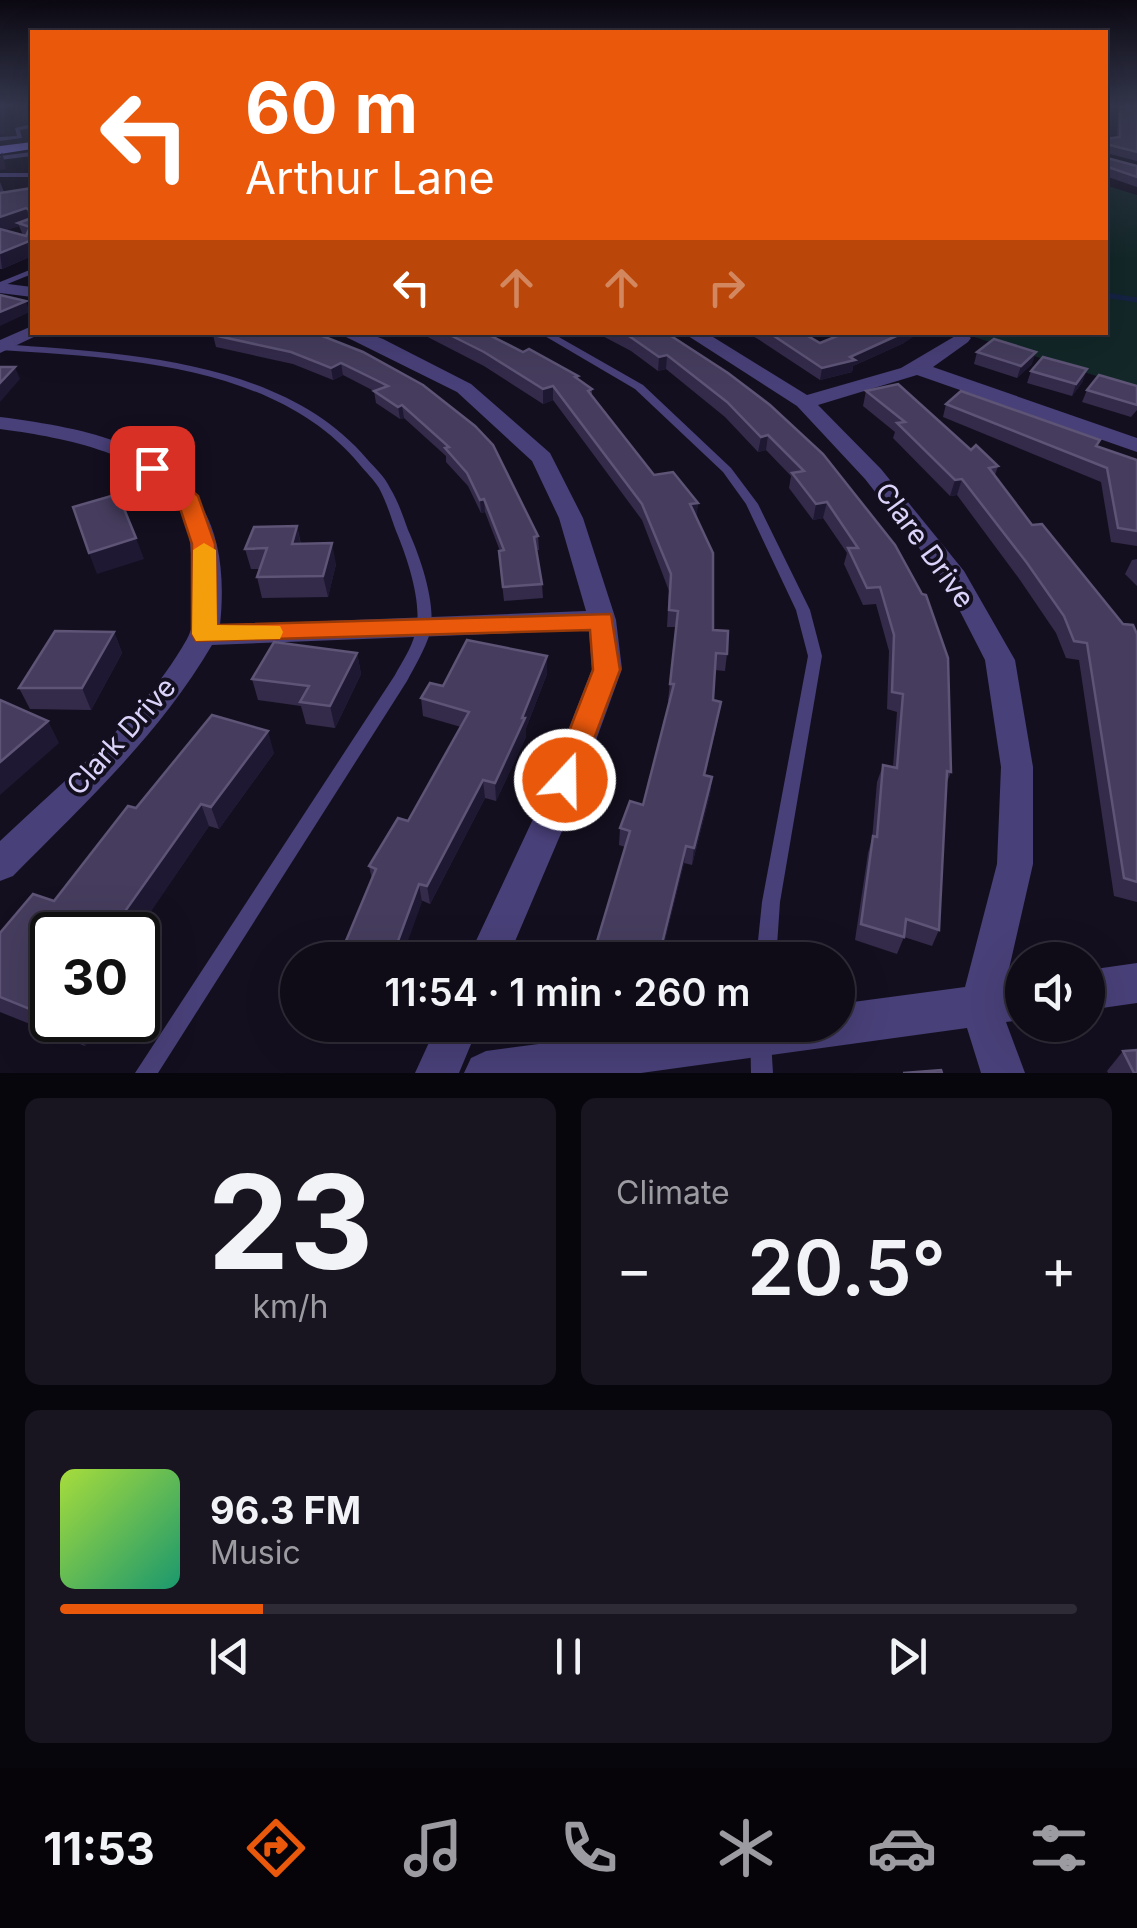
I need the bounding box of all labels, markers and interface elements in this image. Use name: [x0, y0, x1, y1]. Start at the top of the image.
text: 60 m: [245, 65, 418, 150]
icon: left: [80, 70, 210, 200]
text: Arthur Lane: [245, 150, 495, 205]
icon: left: [384, 260, 439, 315]
icon: ahead: [489, 260, 544, 315]
icon: ahead: [594, 260, 649, 315]
icon: right: [699, 260, 754, 315]
pin: [110, 426, 195, 511]
icon: arrive: [125, 441, 180, 496]
street label: Clare Drive: [868, 476, 982, 614]
street label: Clark Drive: [59, 670, 183, 802]
position arrow: [513, 728, 617, 832]
speed limit sign: 30: [30, 912, 160, 1042]
map controls: [1005, 942, 1105, 1042]
button: sound: [1005, 942, 1105, 1042]
text: 11:54 · 1 min · 260 m: [385, 969, 750, 1015]
text: 23: [208, 1143, 373, 1300]
text: Climate: [616, 1173, 730, 1212]
text: 20.5°: [747, 1222, 946, 1313]
text: −: [616, 1236, 652, 1302]
text: +: [1041, 1236, 1077, 1302]
text: km/h: [252, 1287, 329, 1326]
text: 96.3 FM: [210, 1487, 361, 1533]
text: Music: [210, 1533, 301, 1572]
icon: previous: [202, 1629, 257, 1684]
icon: pause: [541, 1629, 596, 1684]
icon: next: [880, 1629, 935, 1684]
icon: directions: [241, 1813, 311, 1883]
icon: music: [398, 1813, 468, 1883]
icon: phone: [554, 1813, 624, 1883]
icon: climate: [711, 1813, 781, 1883]
icon: car: [867, 1813, 937, 1883]
icon: filters: [1024, 1813, 1094, 1883]
text: 11:53: [43, 1821, 155, 1876]

